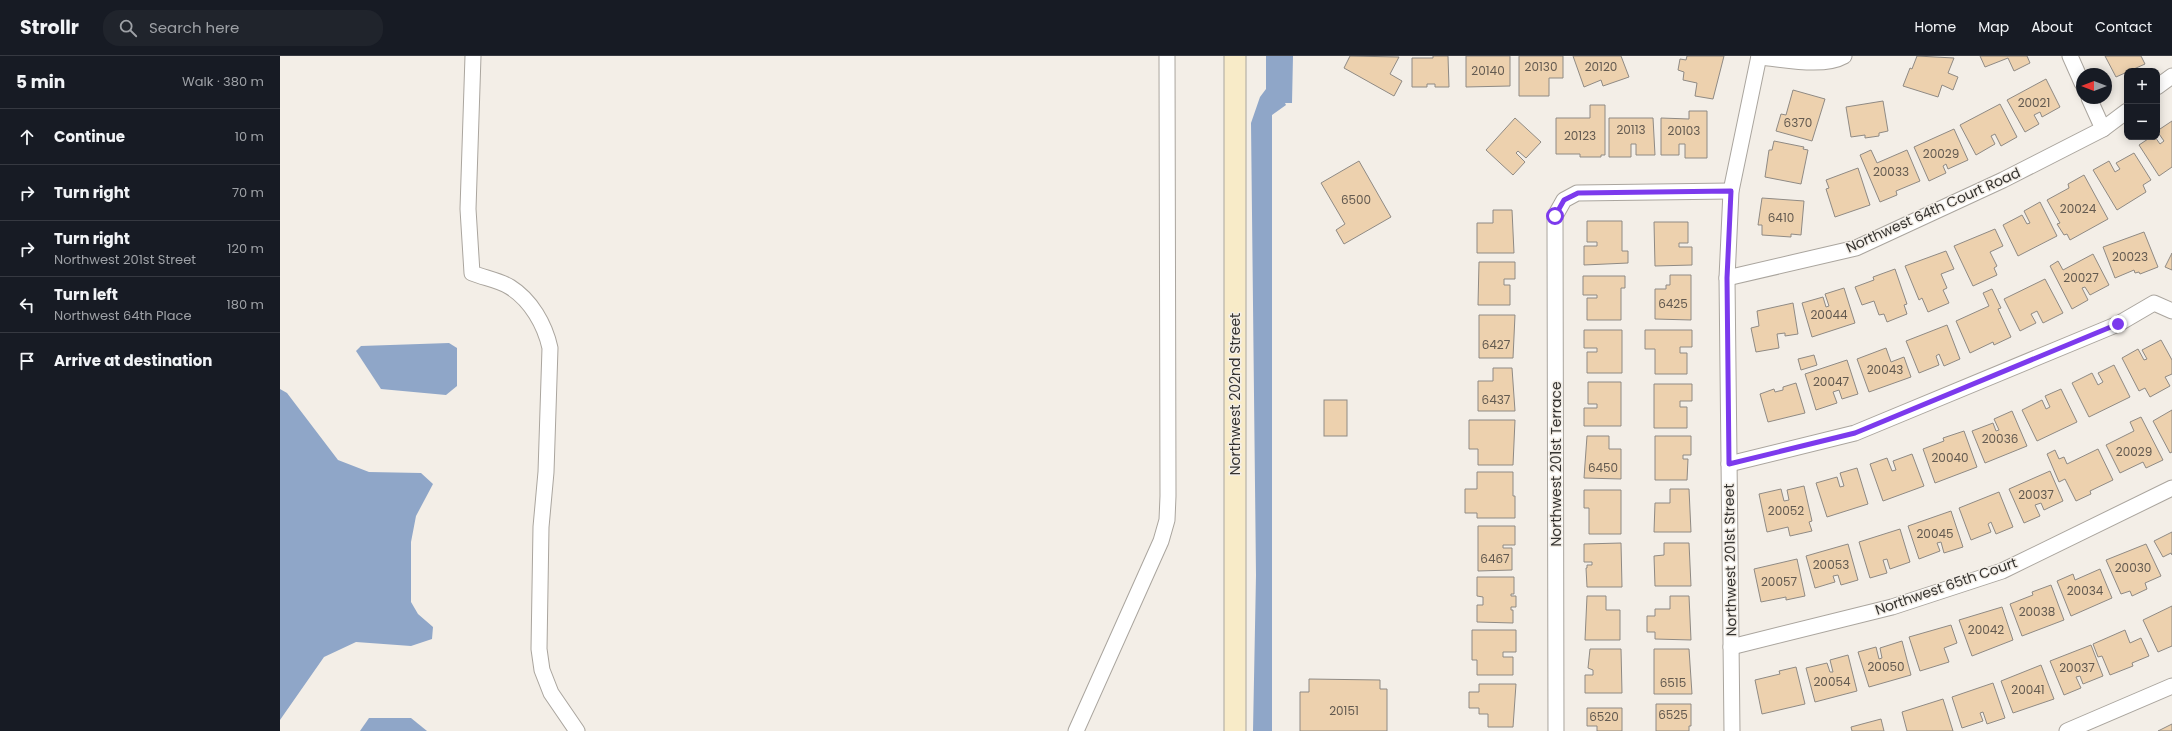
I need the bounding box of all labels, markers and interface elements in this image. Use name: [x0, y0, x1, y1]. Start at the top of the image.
search box: [103, 10, 383, 46]
text: Strollr: [20, 14, 79, 41]
icon: search: [117, 17, 139, 39]
text: Search here: [149, 17, 239, 38]
text: Home: [1914, 17, 1956, 37]
text: Map: [1978, 17, 2009, 37]
text: About: [2031, 17, 2073, 37]
text: Contact: [2095, 17, 2152, 37]
house number: 20130: [1525, 58, 1557, 75]
house number: 20120: [1585, 58, 1617, 75]
house number: 20140: [1471, 62, 1505, 79]
north arrow: [2076, 68, 2112, 104]
map controls: [2124, 68, 2160, 140]
button: +: [2124, 68, 2160, 104]
text: 5 min: [16, 70, 65, 94]
text: Walk · 380 m: [182, 72, 264, 91]
house number: 20021: [2018, 94, 2050, 111]
button: −: [2124, 104, 2160, 140]
house number: 6370: [1784, 114, 1812, 131]
house number: 20113: [1616, 121, 1646, 138]
house number: 20103: [1668, 122, 1700, 139]
icon: ahead: [16, 126, 38, 148]
text: Continue: [54, 126, 125, 147]
text: 10 m: [235, 127, 264, 146]
house number: 20123: [1564, 127, 1596, 144]
house number: 20029: [1923, 145, 1959, 162]
street label: Northwest 64th Court Road: [1843, 162, 2023, 258]
house number: 20033: [1873, 163, 1909, 180]
icon: right: [16, 182, 38, 204]
text: Turn right: [54, 182, 130, 203]
text: 70 m: [232, 183, 264, 202]
house number: 6500: [1341, 191, 1371, 208]
house number: 20024: [2060, 200, 2097, 217]
route start: [1546, 207, 1564, 225]
house number: 6410: [1768, 209, 1794, 226]
text: Turn right: [54, 228, 130, 249]
icon: right: [16, 238, 38, 260]
text: 120 m: [227, 239, 264, 258]
house number: 20023: [2112, 248, 2148, 265]
text: Northwest 201st Street: [54, 250, 196, 269]
house number: 20027: [2063, 269, 2099, 286]
text: Turn left: [54, 284, 118, 305]
icon: left: [16, 294, 38, 316]
text: 180 m: [227, 295, 264, 314]
house number: 6425: [1658, 295, 1688, 312]
text: Northwest 64th Place: [54, 306, 192, 325]
house number: 20044: [1810, 306, 1848, 323]
street label: Northwest 202nd Street: [1225, 313, 1245, 475]
route end: [2109, 315, 2127, 333]
house number: 6427: [1482, 336, 1511, 353]
icon: arrive: [16, 350, 38, 372]
text: Arrive at destination: [54, 350, 212, 371]
house number: 20043: [1867, 361, 1903, 378]
house number: 20047: [1813, 373, 1849, 390]
street label: Northwest 201st Terrace: [1546, 381, 1566, 547]
house number: 6437: [1482, 391, 1511, 408]
house number: 20036: [1982, 430, 2018, 447]
house number: 20029: [2116, 443, 2152, 460]
house number: 20040: [1931, 449, 1969, 466]
house number: 6450: [1588, 459, 1618, 476]
street label: Northwest 201st Street: [1719, 483, 1741, 637]
house number: 20037: [2018, 486, 2054, 503]
house number: 20052: [1768, 502, 1804, 519]
house number: 20045: [1916, 525, 1954, 542]
house number: 6467: [1480, 550, 1510, 567]
street label: Northwest 65th Court: [1872, 552, 2020, 620]
house number: 20053: [1813, 556, 1849, 573]
house number: 20030: [2115, 559, 2151, 576]
house number: 20057: [1761, 573, 1797, 590]
house number: 20034: [2067, 582, 2104, 599]
house number: 20038: [2019, 603, 2055, 620]
house number: 20042: [1968, 621, 2004, 638]
house number: 20050: [1867, 658, 1905, 675]
house number: 20037: [2059, 659, 2095, 676]
house number: 20054: [1813, 673, 1851, 690]
house number: 6515: [1660, 674, 1686, 691]
house number: 20041: [2011, 681, 2045, 698]
house number: 20151: [1329, 702, 1359, 719]
house number: 6525: [1658, 706, 1688, 723]
house number: 6520: [1589, 708, 1619, 725]

